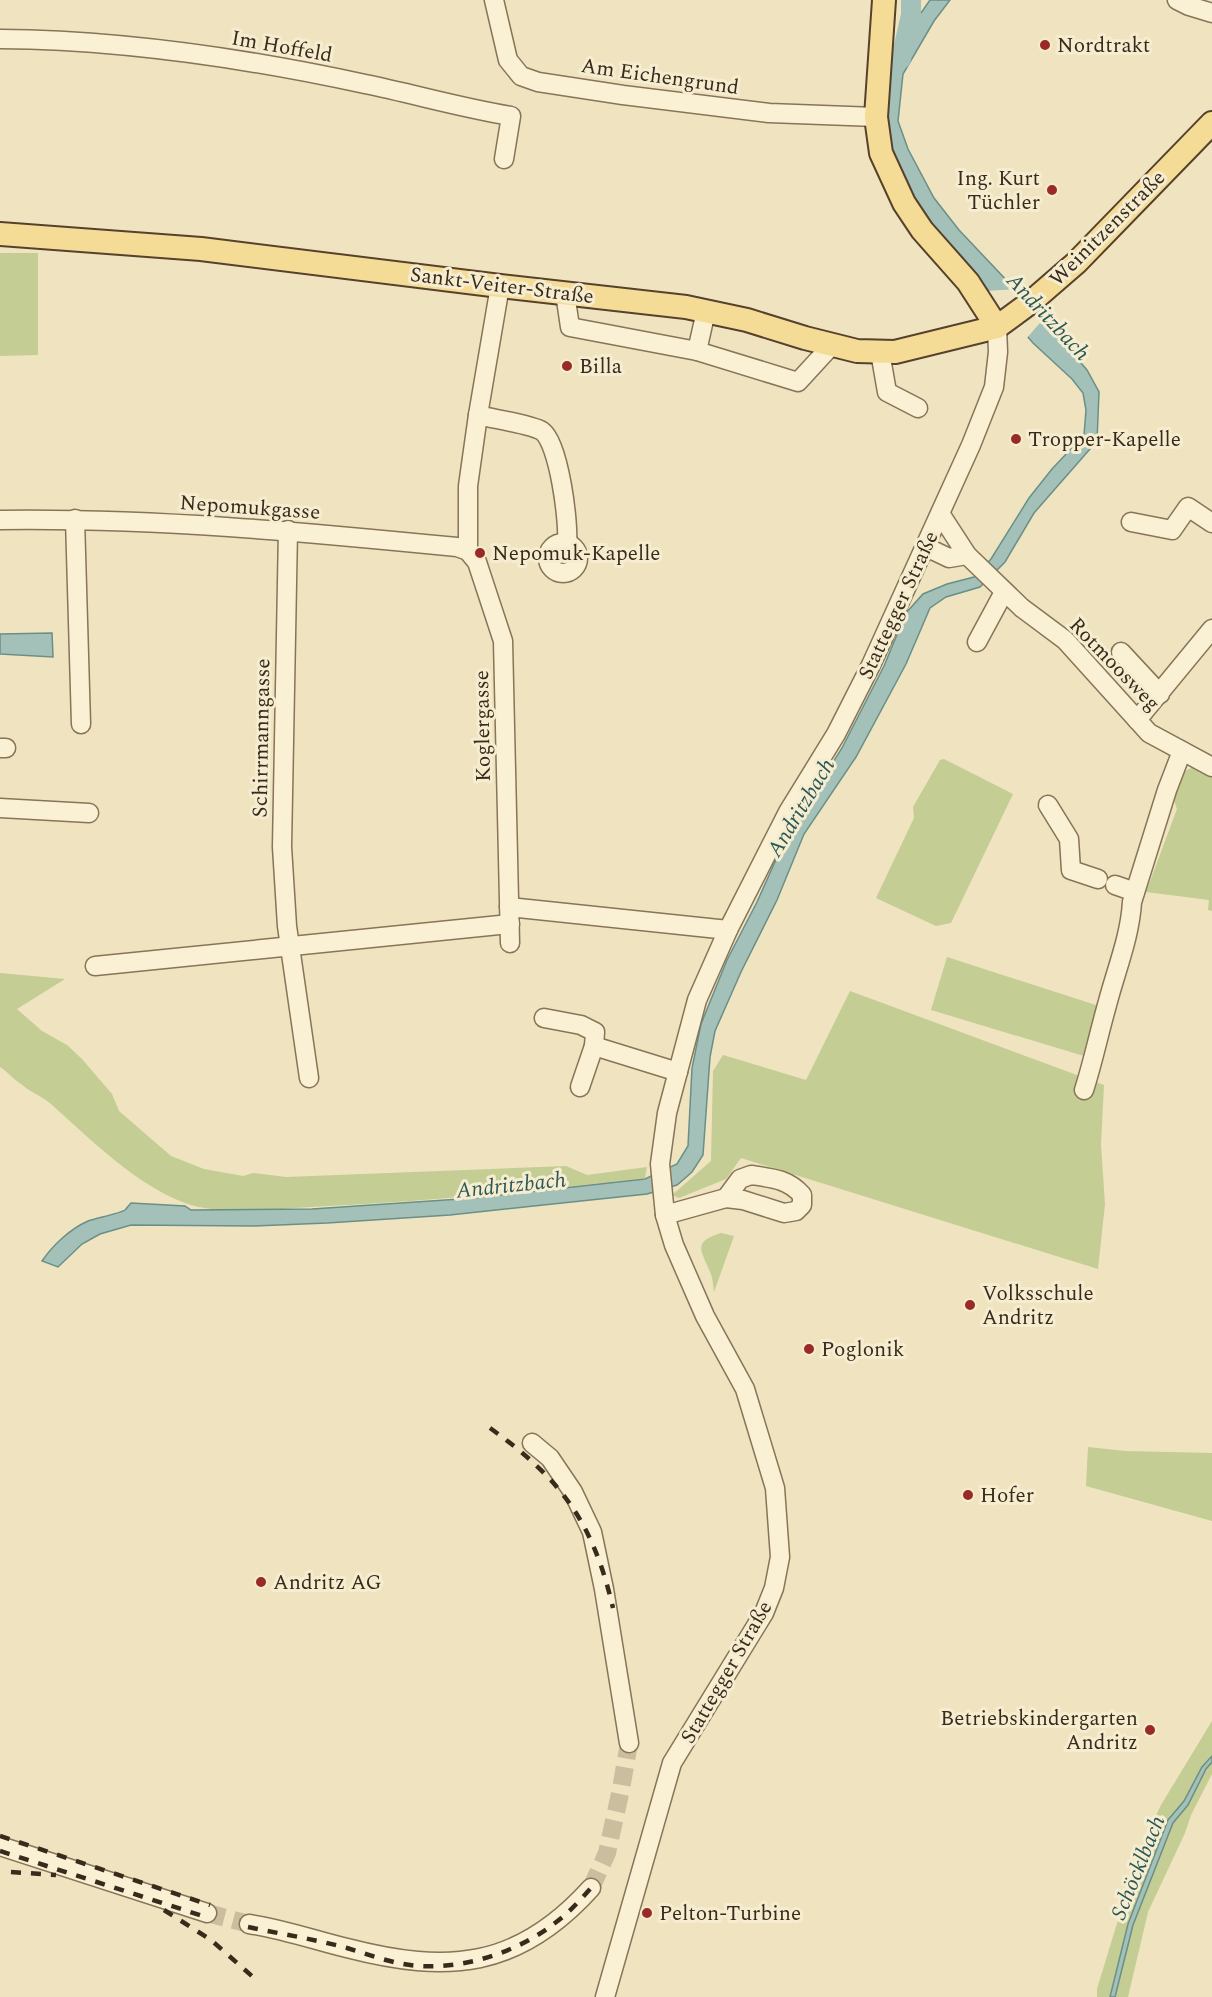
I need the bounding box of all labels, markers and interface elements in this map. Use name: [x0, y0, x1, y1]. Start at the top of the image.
street label: Im Hoffeld: [229, 22, 335, 72]
place label: Nordtrakt: [1057, 30, 1150, 62]
marker: Nordtrakt: [1038, 38, 1052, 52]
street label: Am Eichengrund: [579, 50, 741, 104]
place label: Ing. Kurt Tüchler: [957, 163, 1040, 219]
street label: Weinitzenstraße: [1042, 163, 1173, 294]
marker: Ing. Kurt Tüchler: [1045, 183, 1059, 197]
street label: Sankt-Veiter-Straße: [408, 259, 596, 313]
water label: Andritzbach: [998, 265, 1097, 369]
place label: Billa: [579, 351, 623, 383]
marker: Billa: [560, 359, 574, 373]
place label: Tropper-Kapelle: [1028, 424, 1181, 456]
marker: Tropper-Kapelle: [1009, 432, 1023, 446]
street label: Nepomukgasse: [179, 487, 321, 529]
street label: Stattegger Straße: [850, 526, 947, 685]
place label: Nepomuk-Kapelle: [492, 538, 661, 570]
marker: Nepomuk-Kapelle: [473, 546, 487, 560]
street label: Rotmoosweg: [1061, 610, 1168, 719]
street label: Schirrmanngasse: [245, 658, 279, 818]
street label: Koglergasse: [466, 670, 500, 782]
water label: Andritzbach: [758, 752, 844, 864]
water label: Andritzbach: [454, 1163, 568, 1208]
place label: Volksschule Andritz: [982, 1278, 1094, 1334]
marker: Volksschule Andritz: [963, 1298, 977, 1312]
place label: Poglonik: [821, 1334, 905, 1366]
marker: Poglonik: [802, 1342, 816, 1356]
place label: Hofer: [980, 1480, 1034, 1512]
marker: Hofer: [961, 1488, 975, 1502]
place label: Andritz AG: [273, 1567, 382, 1599]
marker: Andritz AG: [254, 1575, 268, 1589]
street label: Stattegger Straße: [673, 1595, 781, 1750]
place label: Betriebskindergarten Andritz: [940, 1703, 1138, 1759]
marker: Betriebskindergarten Andritz: [1143, 1723, 1157, 1737]
water label: Schöcklbach: [1103, 1811, 1174, 1925]
place label: Pelton-Turbine: [659, 1898, 801, 1930]
marker: Pelton-Turbine: [640, 1906, 654, 1920]

